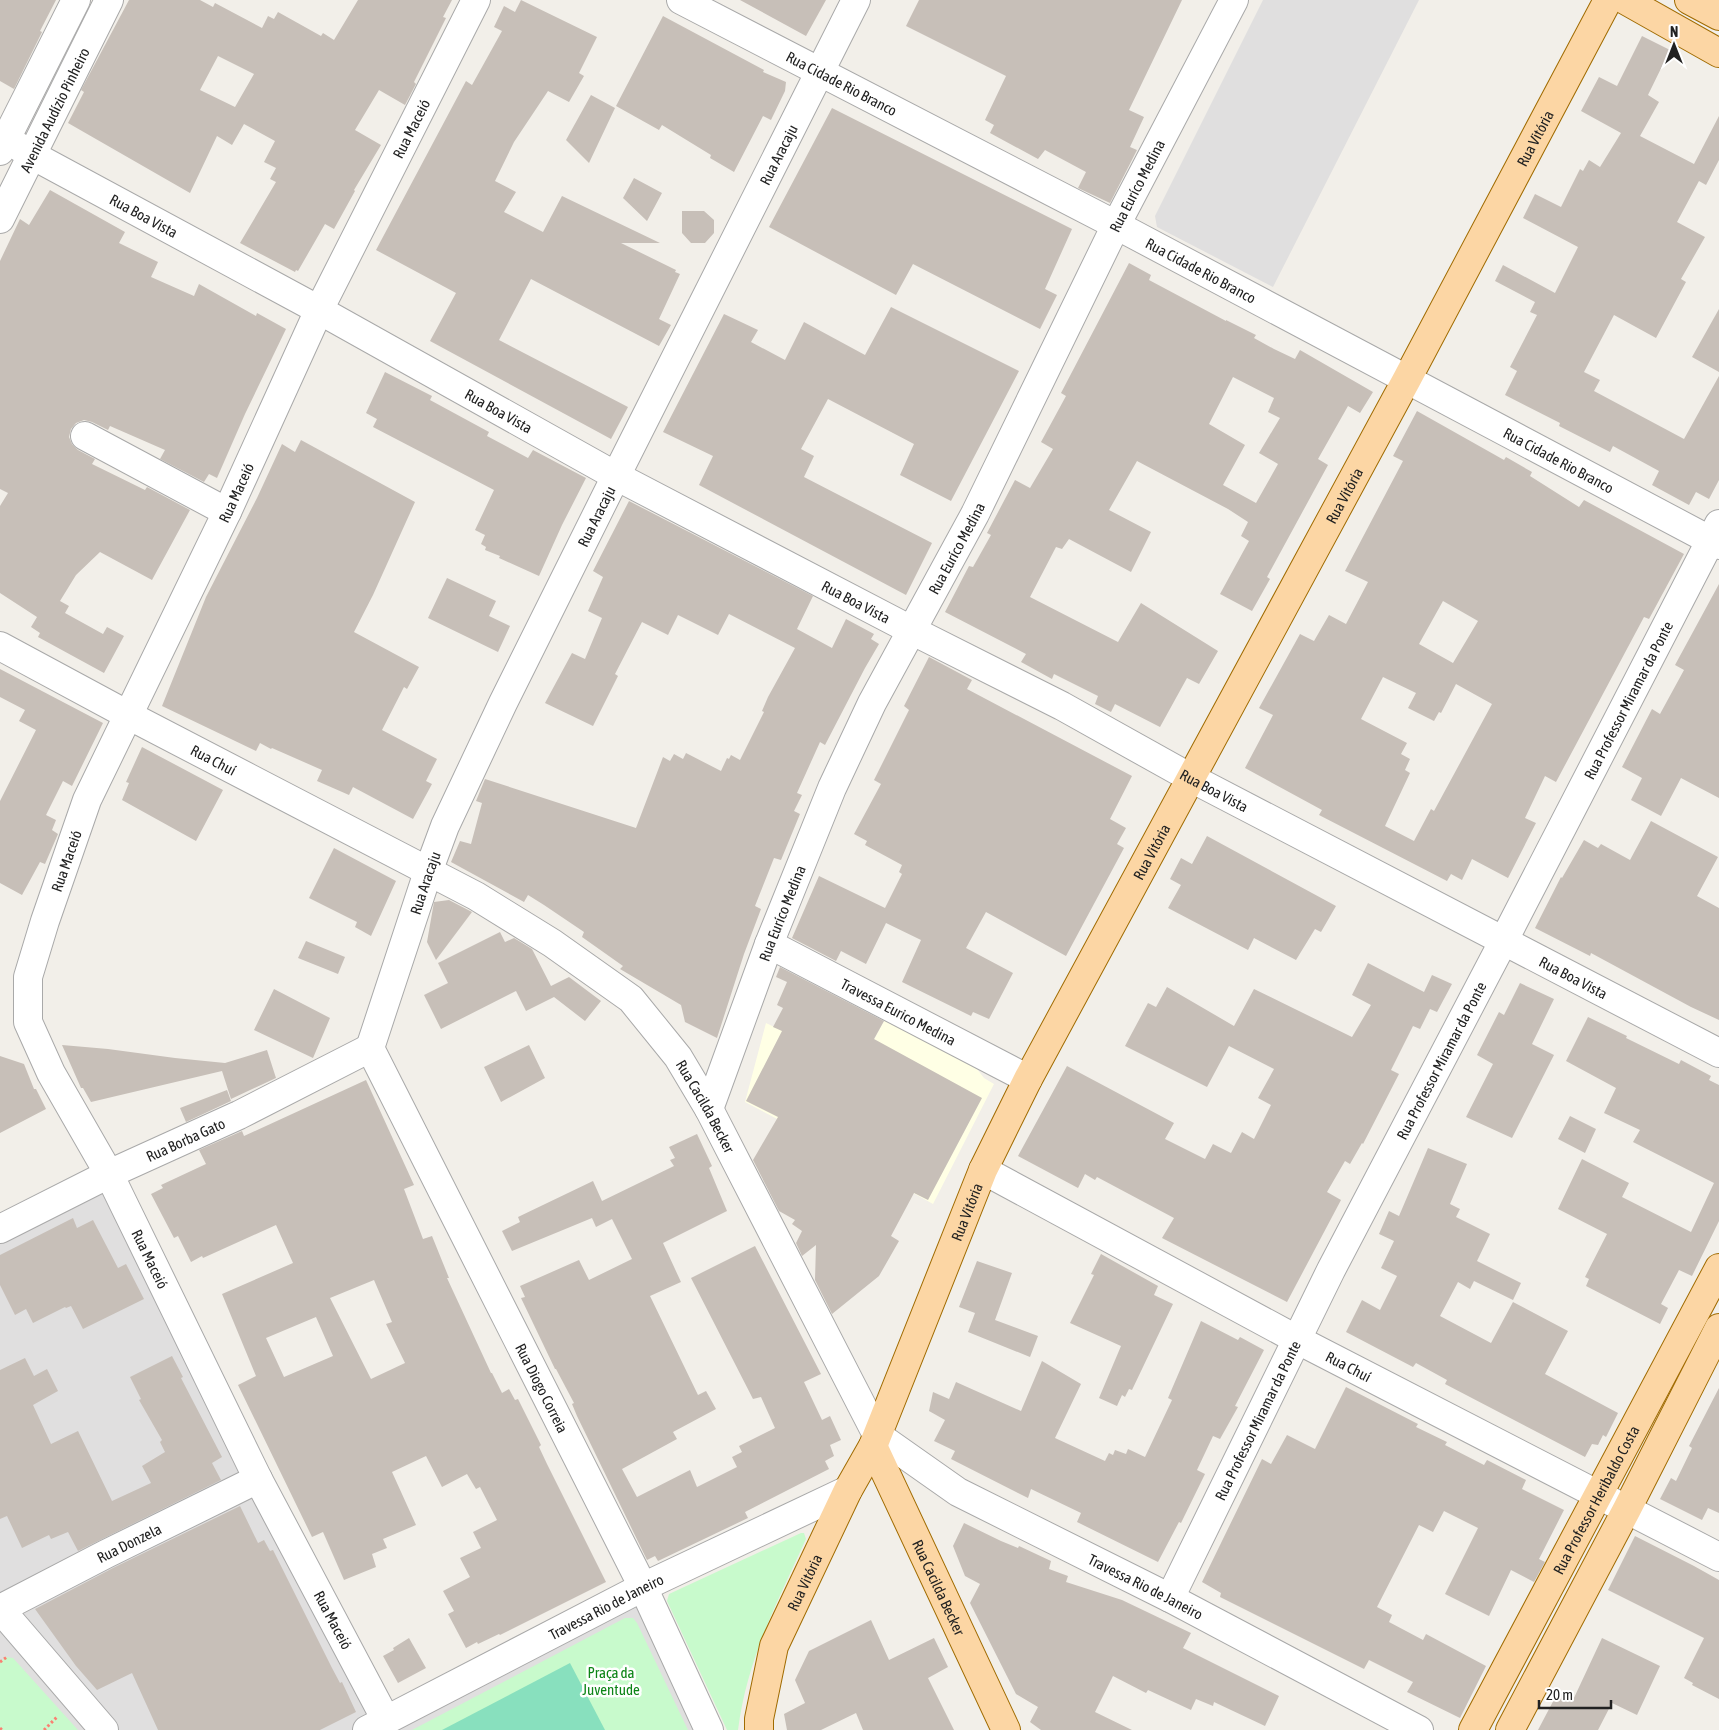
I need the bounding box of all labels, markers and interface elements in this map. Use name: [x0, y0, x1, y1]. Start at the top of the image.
north arrow: [1649, 20, 1699, 70]
text: N: [1670, 24, 1678, 40]
street label: Avenida Audízio Pinheiro: [16, 45, 93, 175]
street label: Rua Cidade Rio Branco: [784, 47, 900, 119]
street label: Rua Maceió: [389, 96, 433, 161]
street label: Rua Vitória: [1513, 107, 1556, 169]
street label: Rua Aracaju: [756, 121, 800, 188]
street label: Rua Euríco Medina: [1106, 137, 1168, 234]
street label: Rua Boa Vista: [107, 190, 181, 241]
street label: Rua Cidade Rio Branco: [1143, 234, 1259, 306]
street label: Rua Boa Vista: [462, 385, 536, 436]
street label: Rua Cidade Rio Branco: [1501, 424, 1617, 496]
street label: Rua Maceió: [215, 460, 257, 525]
street label: Rua Vitória: [1322, 465, 1366, 526]
street label: Rua Aracaju: [574, 483, 618, 549]
street label: Rua Euríco Medina: [925, 500, 988, 597]
street label: Rua Boa Vista: [819, 577, 893, 626]
street label: Rua Professor Miramar da Ponte: [1580, 618, 1676, 782]
street label: Rua Chuí: [188, 741, 240, 779]
street label: Rua Boa Vista: [1177, 765, 1251, 815]
street label: Rua Vitória: [1129, 821, 1173, 882]
street label: Rua Maceió: [47, 828, 84, 894]
street label: Rua Aracaju: [406, 849, 443, 917]
street label: Rua Euríco Medina: [755, 863, 808, 963]
street label: Rua Boa Vista: [1537, 952, 1610, 1002]
street label: Travessa Eurico Medina: [838, 975, 959, 1048]
street label: Rua Professor Miramar da Ponte: [1393, 979, 1489, 1142]
street label: Rua Cacilda Becker: [673, 1057, 739, 1156]
street label: Rua Borba Gato: [143, 1114, 228, 1165]
street label: Rua Vitória: [947, 1180, 986, 1243]
street label: Rua Maceió: [128, 1227, 172, 1291]
street label: Rua Professor Miramar da Ponte: [1211, 1338, 1304, 1503]
street label: Rua Diogo Correia: [512, 1340, 572, 1435]
street label: Rua Chuí: [1323, 1347, 1375, 1385]
street label: Rua Professor Heribaldo Costa: [1549, 1422, 1642, 1577]
street label: Rua Donzela: [94, 1520, 164, 1566]
street label: Rua Cacilda Becker: [909, 1537, 969, 1638]
street label: Travessa Rio de Janeiro: [1086, 1550, 1206, 1622]
street label: Rua Vitória: [784, 1551, 825, 1613]
street label: Travessa Rio de Janeiro: [546, 1570, 666, 1643]
street label: Rua Maceió: [311, 1588, 355, 1652]
park label: Praça da Juventude: [582, 1664, 640, 1698]
scale bar: [1539, 1678, 1612, 1710]
text: 20 m: [1546, 1686, 1573, 1703]

